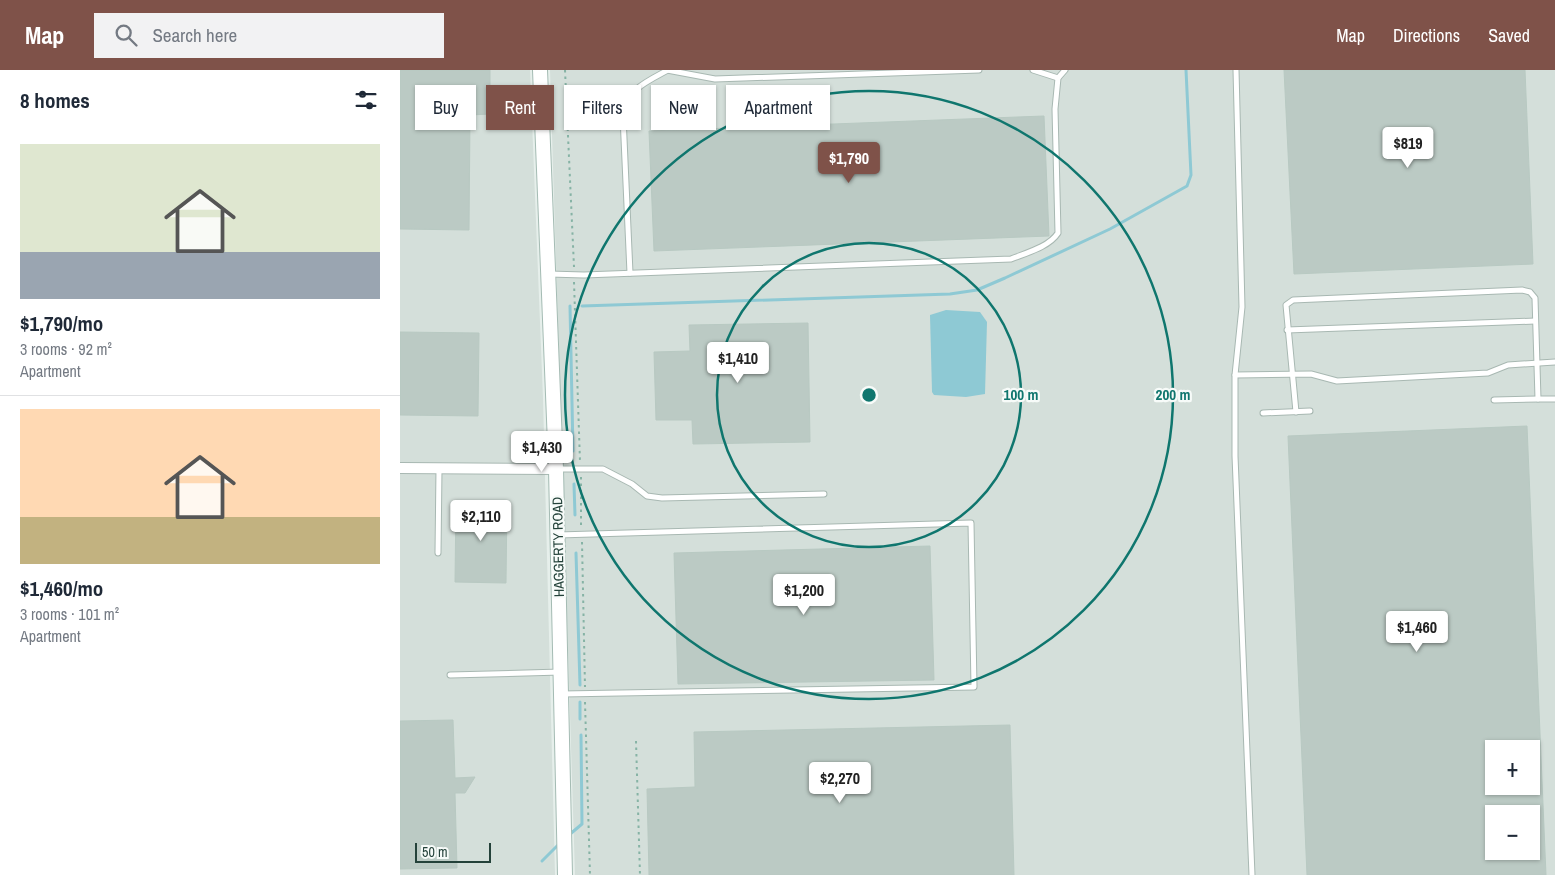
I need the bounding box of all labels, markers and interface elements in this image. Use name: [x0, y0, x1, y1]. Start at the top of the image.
search box: [94, 13, 444, 58]
text: Map: [25, 19, 64, 51]
icon: search: [112, 21, 140, 49]
text: Search here: [152, 22, 237, 48]
text: Map: [1336, 23, 1365, 48]
text: Directions: [1393, 23, 1460, 48]
text: Saved: [1488, 23, 1530, 48]
chip: Buy: [415, 85, 476, 130]
chip: Rent: [486, 85, 554, 130]
chip: Filters: [564, 85, 641, 130]
chip: New: [651, 85, 716, 130]
chip: Apartment: [726, 85, 830, 130]
text: 8 homes: [20, 86, 90, 115]
icon: filters: [352, 86, 380, 114]
pin: $819: [1378, 126, 1438, 169]
text: $819: [1393, 132, 1423, 154]
pin: $1,790: [808, 142, 890, 184]
text: $1,790: [829, 147, 869, 169]
icon: home: [155, 176, 245, 266]
text: $1,790/mo: [20, 309, 103, 338]
text: 3 rooms · 92 m²: [20, 338, 112, 360]
pin: $1,410: [697, 342, 779, 384]
text: $1,410: [718, 347, 758, 369]
text: Apartment: [20, 360, 81, 382]
text: 100 m: [1004, 384, 1038, 405]
text: 200 m: [1156, 384, 1190, 405]
centre of rings: [860, 386, 878, 404]
pin: $1,430: [501, 430, 583, 473]
text: $1,430: [522, 436, 562, 458]
icon: home: [155, 442, 245, 532]
street label: HAGGERTY ROAD: [548, 497, 568, 597]
pin: $2,110: [440, 500, 522, 542]
text: $2,110: [461, 505, 501, 527]
text: $1,460/mo: [20, 574, 103, 603]
pin: $1,200: [763, 574, 845, 616]
text: $1,200: [784, 579, 824, 601]
text: 3 rooms · 101 m²: [20, 603, 119, 625]
pin: $1,460: [1376, 610, 1458, 653]
text: $1,460: [1397, 616, 1437, 638]
text: Apartment: [20, 625, 81, 647]
map controls: [1485, 740, 1540, 860]
button: +: [1485, 740, 1540, 795]
pin: $2,270: [799, 762, 881, 804]
text: $2,270: [820, 767, 860, 789]
button: −: [1485, 805, 1540, 860]
scale bar: [415, 840, 491, 863]
text: 50 m: [422, 843, 448, 861]

